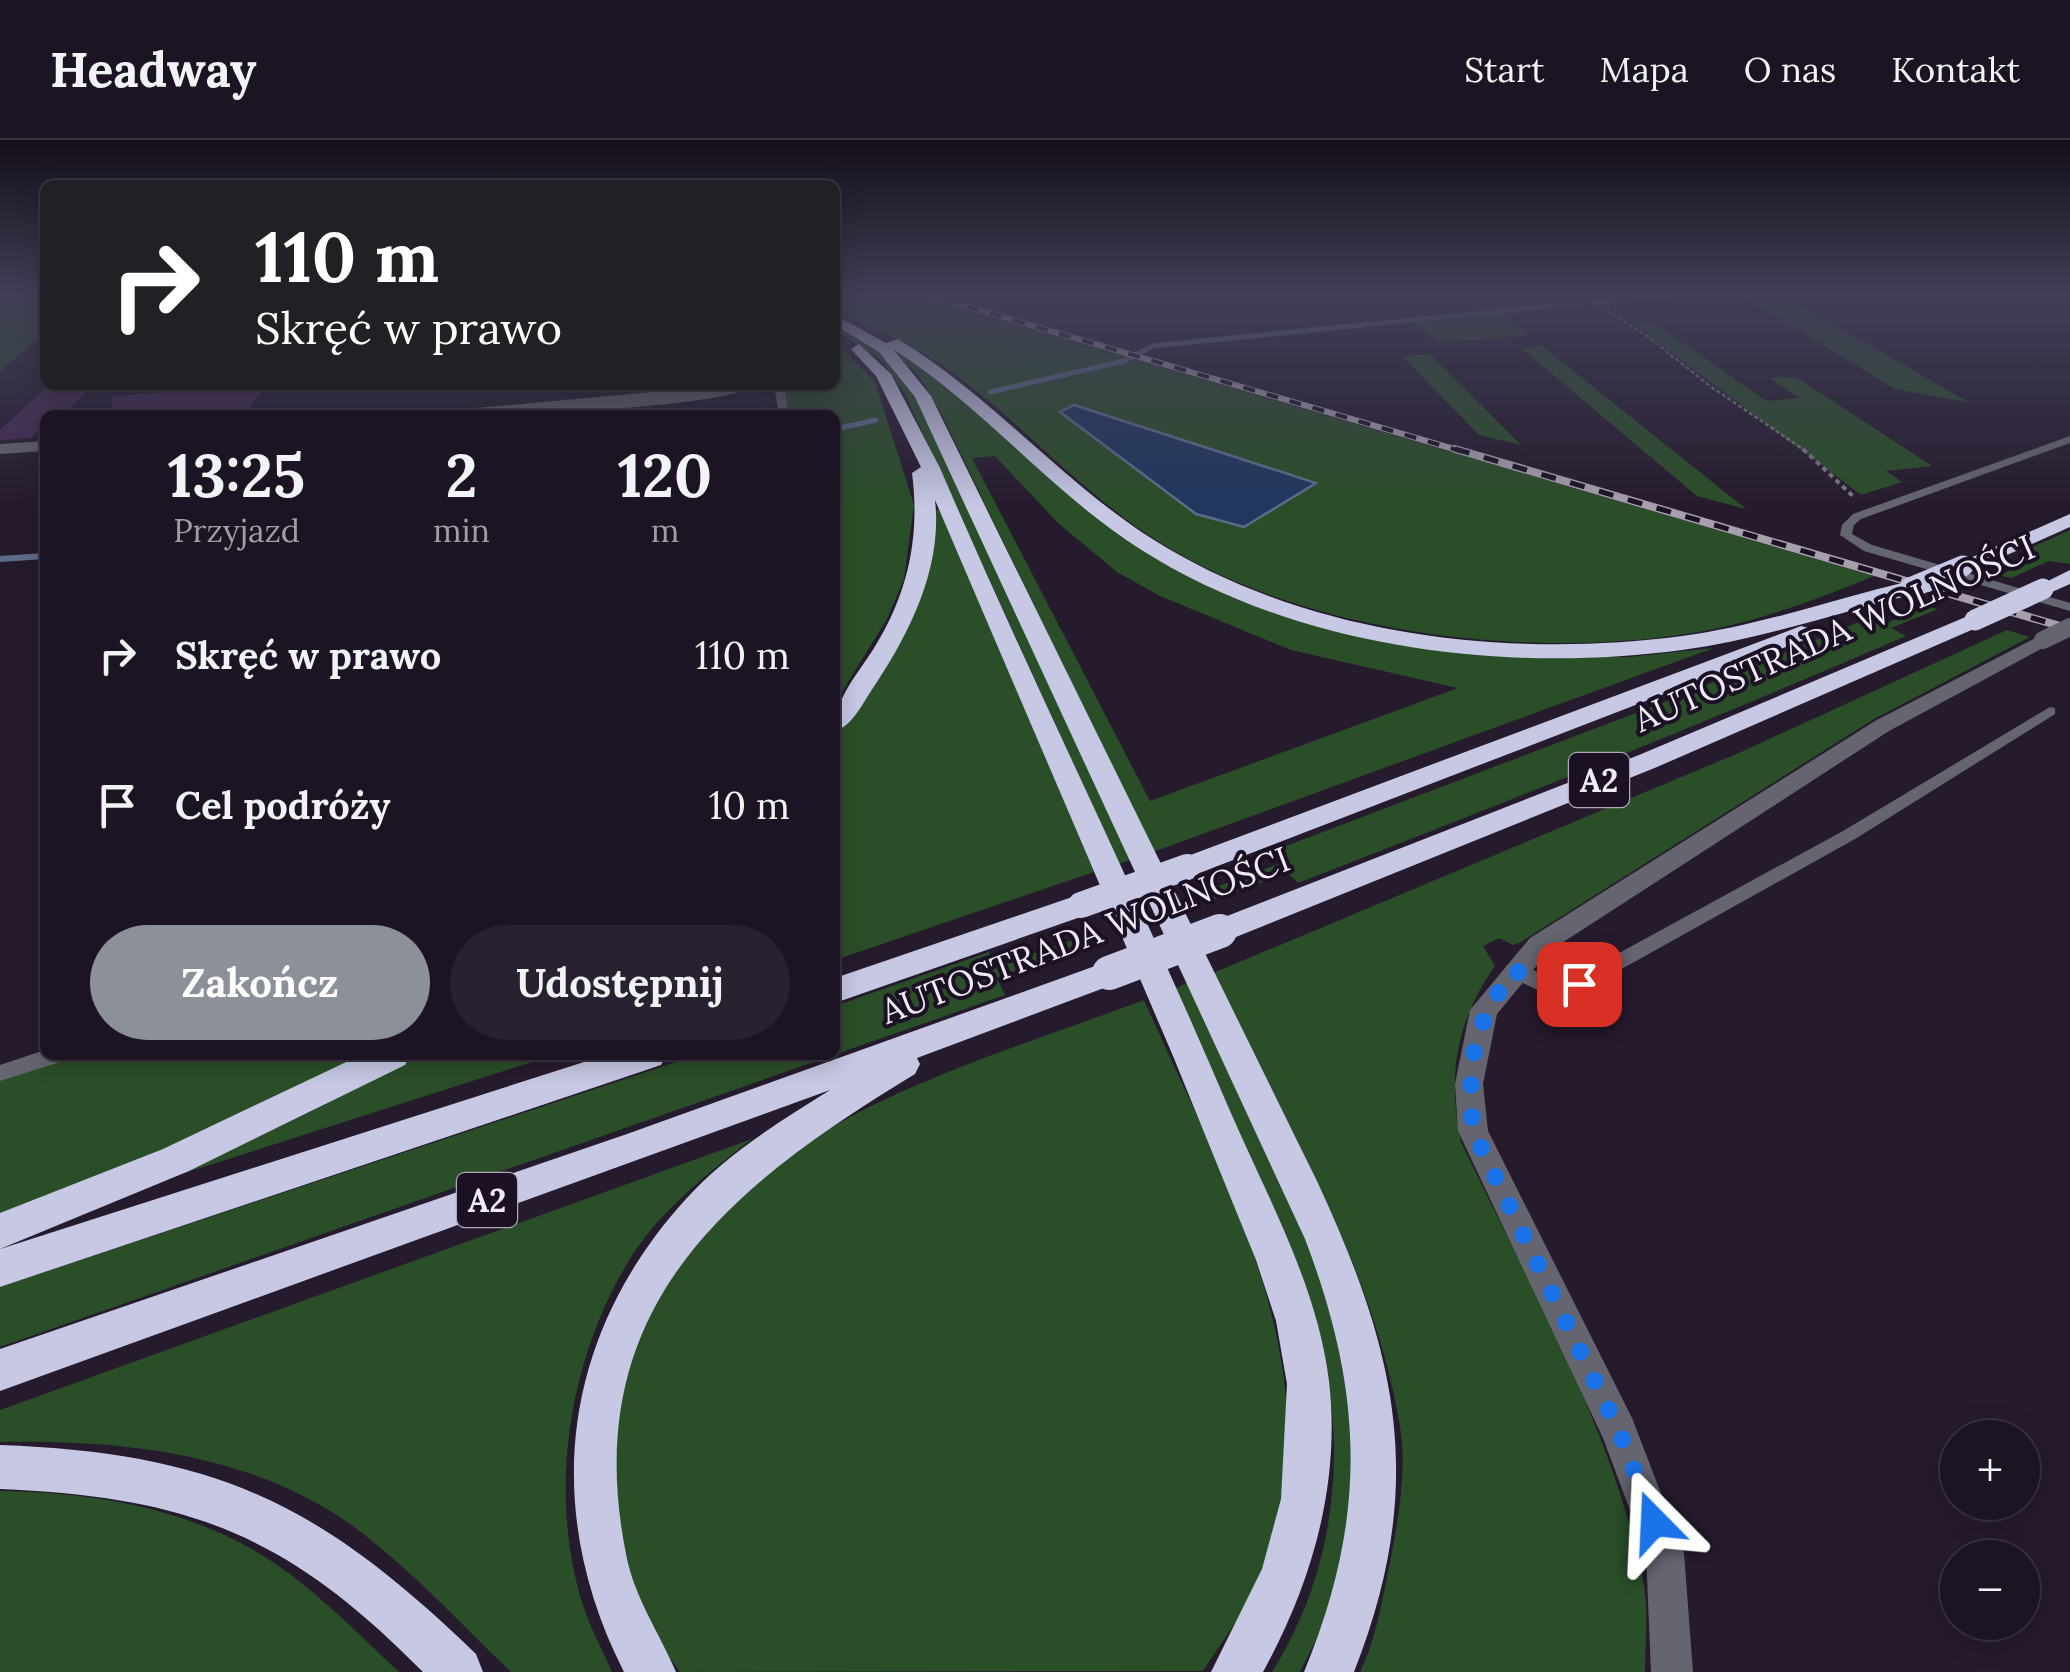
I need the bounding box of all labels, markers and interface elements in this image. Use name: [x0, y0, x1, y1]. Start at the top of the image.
text: Headway: [50, 39, 256, 100]
text: Start: [1464, 47, 1545, 92]
text: Mapa: [1600, 47, 1689, 92]
text: O nas: [1744, 47, 1836, 92]
text: Kontakt: [1891, 47, 2020, 92]
text: 110 m: [255, 212, 439, 301]
icon: right: [90, 220, 220, 350]
text: Skręć w prawo: [255, 299, 562, 356]
text: 13:25: [168, 437, 305, 513]
text: 2: [445, 437, 477, 513]
text: 120: [618, 437, 712, 513]
text: Przyjazd: [173, 510, 300, 551]
text: min: [433, 510, 490, 551]
text: m: [651, 510, 679, 551]
street label: AUTOSTRADA WOLNOŚCI: [1625, 524, 2042, 742]
icon: right: [90, 628, 145, 683]
text: Skręć w prawo: [175, 631, 441, 679]
text: 110 m: [695, 631, 790, 679]
road number: A2: [1569, 753, 1629, 807]
icon: arrive: [90, 778, 145, 833]
text: Cel podróży: [175, 781, 390, 829]
text: 10 m: [709, 781, 790, 829]
street label: AUTOSTRADA WOLNOŚCI: [873, 836, 1296, 1034]
button: Zakończ: [90, 925, 430, 1040]
button: Udostępnij: [450, 925, 790, 1040]
pin: [1537, 942, 1622, 1027]
icon: arrive: [1552, 957, 1607, 1012]
road number: A2: [457, 1173, 517, 1227]
map controls: [1940, 1420, 2040, 1640]
button: +: [1940, 1420, 2040, 1520]
position arrow: [1602, 1470, 1706, 1574]
button: −: [1940, 1540, 2040, 1640]

